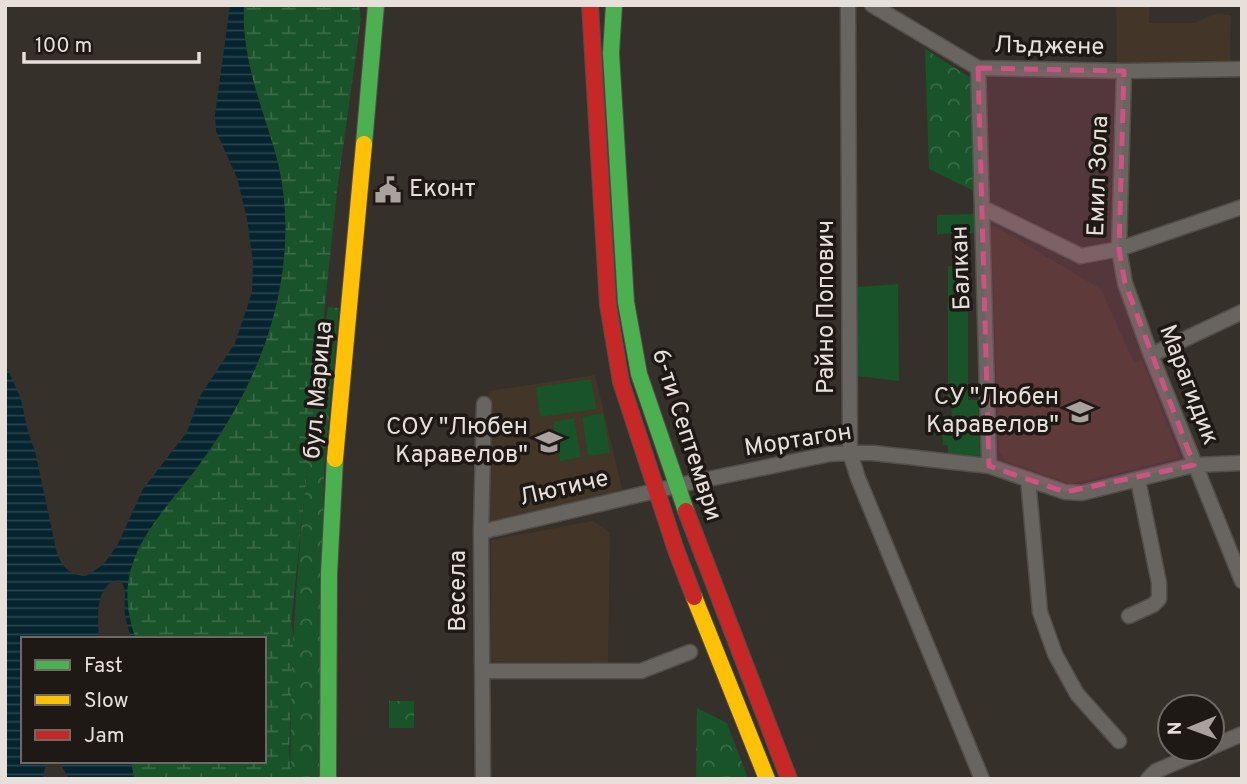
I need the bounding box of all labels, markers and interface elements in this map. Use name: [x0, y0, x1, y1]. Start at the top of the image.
scale bar: [24, 21, 200, 65]
street label: Лъджене: [994, 31, 1104, 63]
text: 100 m: [35, 33, 92, 60]
street label: Емил Зола: [1082, 115, 1116, 237]
public building icon: Еконт: [373, 175, 403, 205]
place label: Еконт: [409, 175, 476, 205]
street label: Райно Попович: [812, 220, 842, 394]
street label: Балкан: [946, 225, 978, 311]
street label: бул. Марица: [298, 320, 340, 460]
street label: Марагидик: [1151, 321, 1225, 449]
street label: 6-ти Септември: [644, 345, 728, 525]
place label: СУ "Любен Каравелов": [926, 383, 1059, 441]
school or university icon: СУ "Любен Каравелов": [1065, 397, 1095, 427]
place label: СОУ "Любен Каравелов": [386, 413, 528, 471]
street label: Мортагон: [742, 418, 854, 464]
school or university icon: СОУ "Любен Каравелов": [534, 427, 564, 457]
street label: Лютиче: [516, 464, 612, 514]
street label: Весела: [444, 550, 474, 632]
legend: [21, 637, 266, 763]
text: Fast: [84, 653, 123, 680]
text: Slow: [84, 688, 129, 715]
north arrow: [1156, 693, 1226, 763]
text: N: [1164, 721, 1188, 735]
text: Jam: [84, 723, 125, 750]

